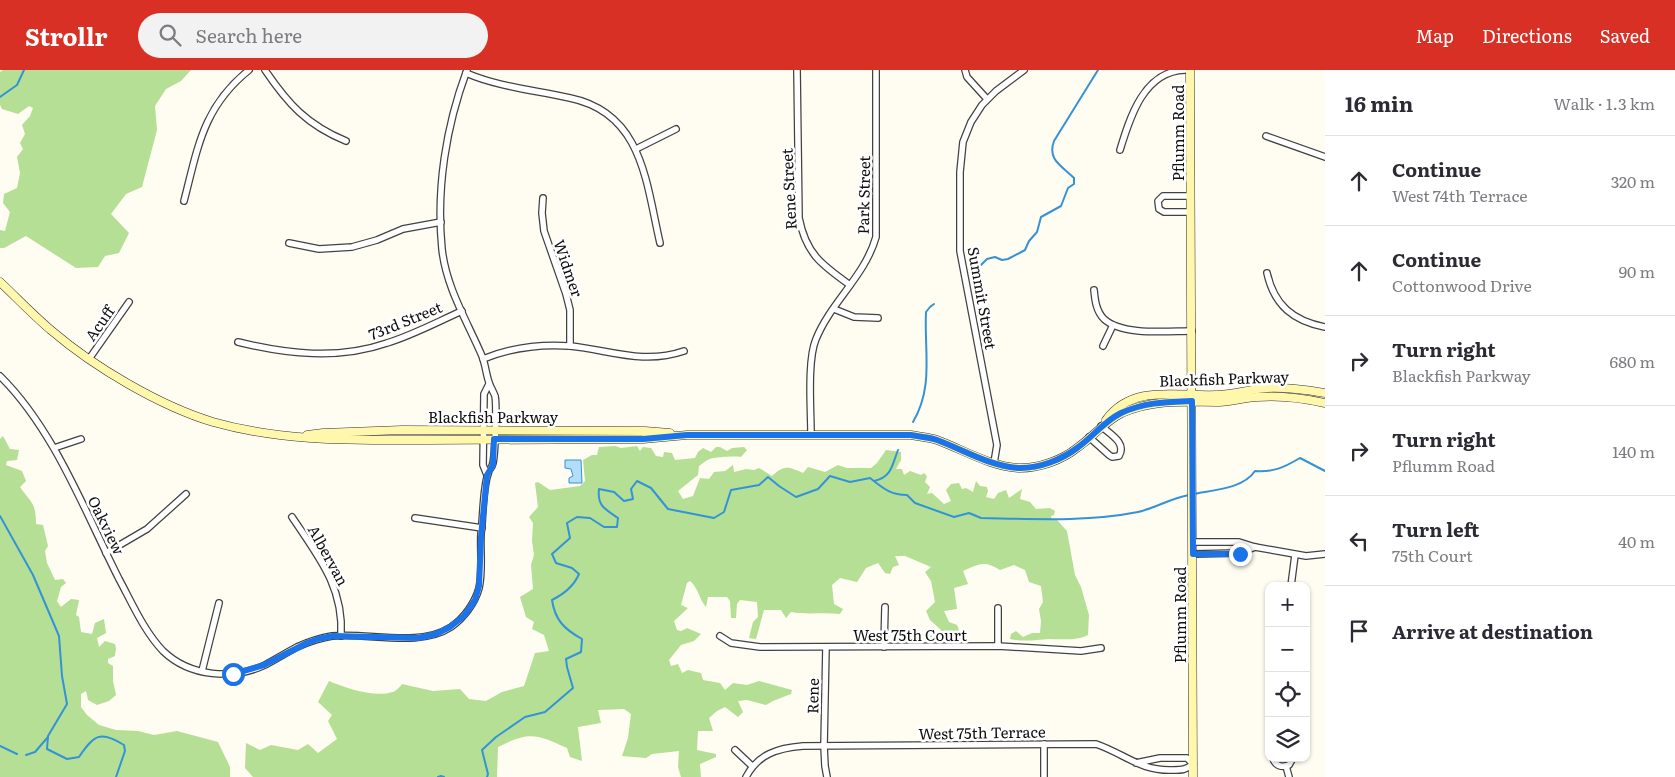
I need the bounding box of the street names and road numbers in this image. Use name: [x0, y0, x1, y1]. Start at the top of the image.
street label: Pflumm Road: [1166, 85, 1189, 181]
street label: Rene Street: [774, 148, 802, 230]
street label: Park Street: [851, 155, 875, 235]
street label: Widmer: [548, 236, 590, 300]
street label: Summit Street: [963, 245, 1003, 351]
street label: 73rd Street: [365, 295, 445, 345]
street label: Acuff: [78, 300, 120, 345]
street label: Blackfish Parkway: [1159, 364, 1290, 392]
street label: Blackfish Parkway: [428, 405, 558, 428]
street label: Oakview: [83, 492, 131, 558]
street label: Albervan: [303, 520, 355, 590]
street label: Pflumm Road: [1168, 567, 1191, 663]
street label: West 75th Court: [853, 623, 967, 646]
street label: Rene: [800, 678, 824, 714]
street label: West 75th Terrace: [918, 719, 1046, 745]

